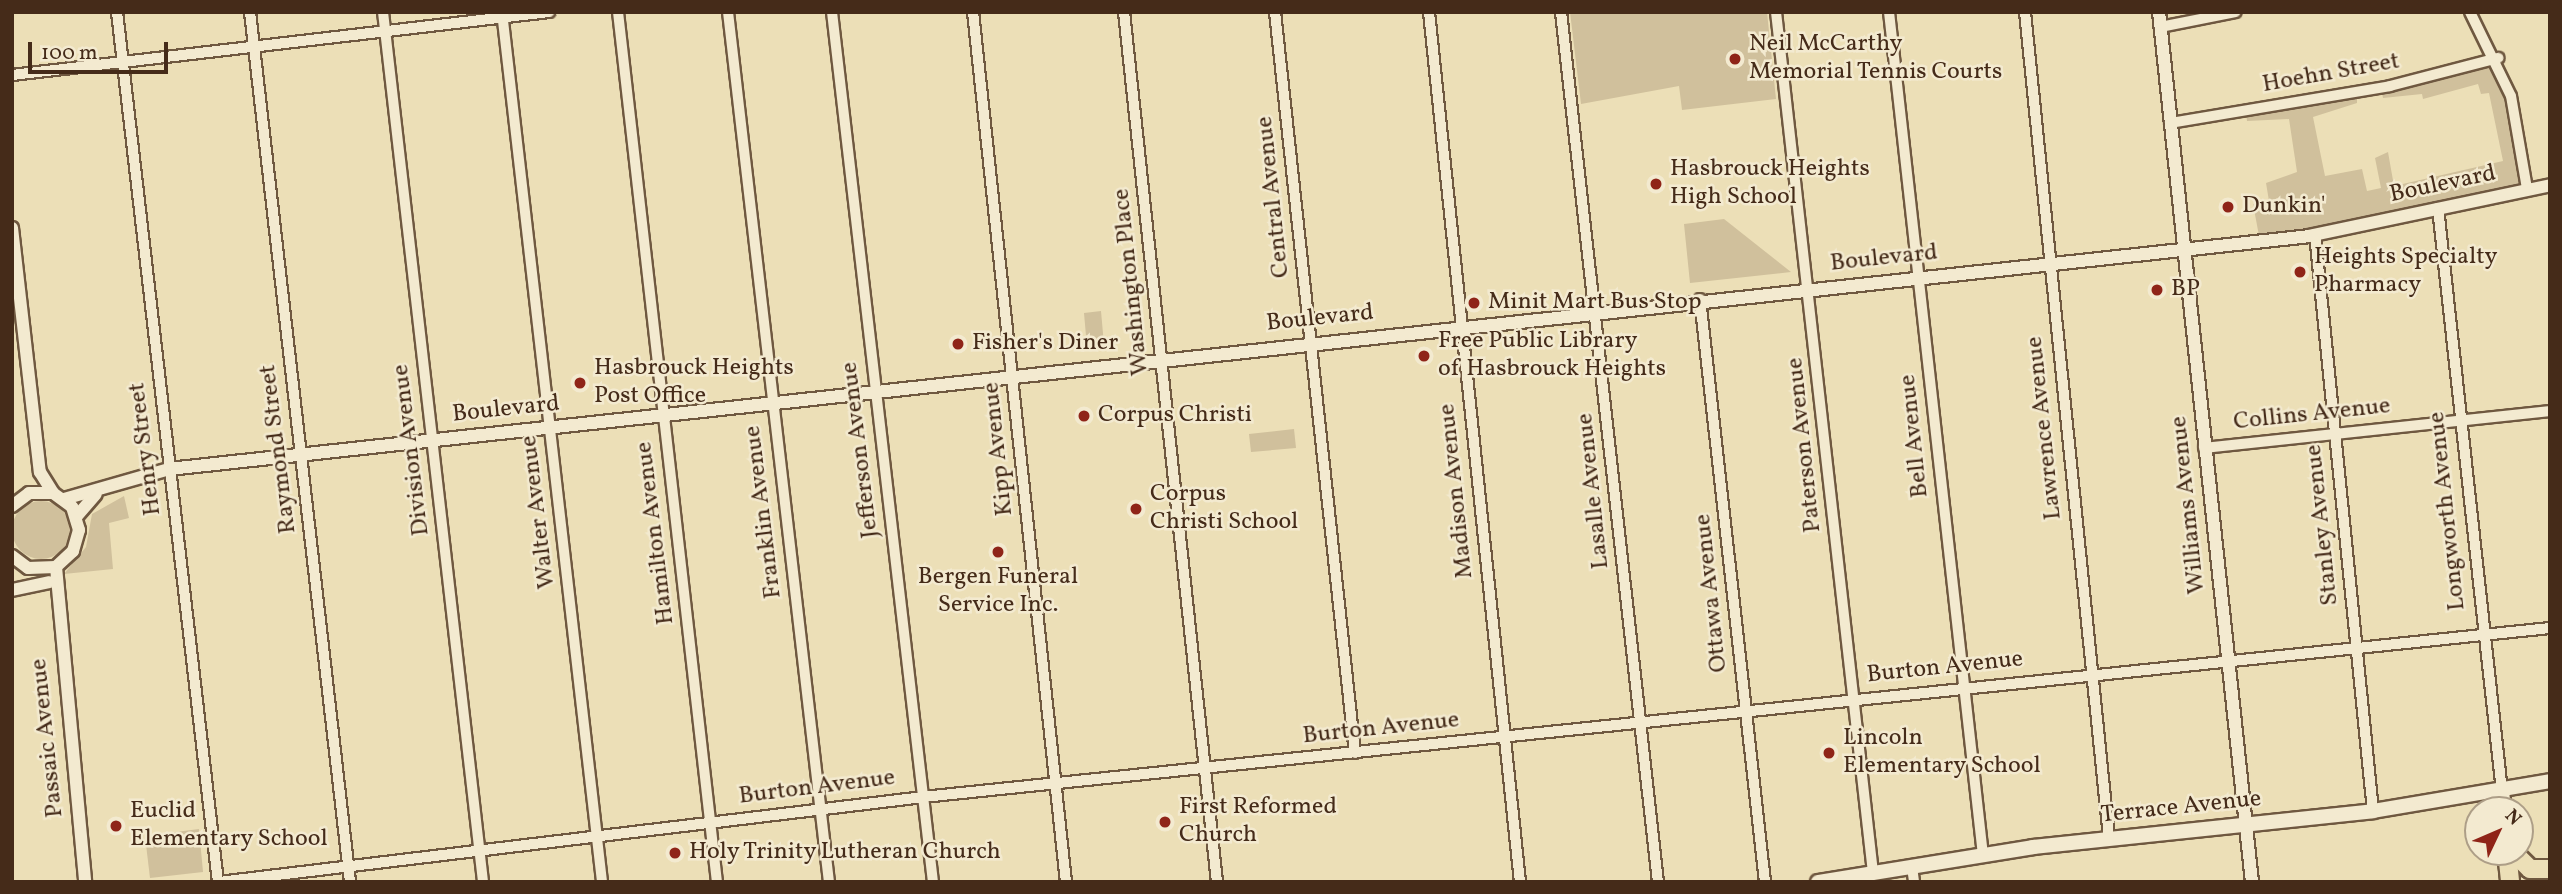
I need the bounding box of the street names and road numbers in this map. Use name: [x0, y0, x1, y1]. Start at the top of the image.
street label: Hoehn Street: [2260, 48, 2402, 100]
street label: Central Avenue: [1251, 115, 1297, 279]
street label: Boulevard: [2387, 160, 2499, 210]
street label: Washington Place: [1108, 187, 1156, 377]
street label: Boulevard: [1829, 239, 1939, 279]
street label: Boulevard: [1265, 299, 1375, 339]
street label: Lawrence Avenue: [2021, 335, 2069, 521]
street label: Paterson Avenue: [1781, 356, 1829, 534]
street label: Jefferson Avenue: [836, 360, 886, 540]
street label: Raymond Street: [254, 363, 304, 535]
street label: Division Avenue: [387, 363, 437, 537]
street label: Bell Avenue: [1894, 373, 1936, 499]
street label: Henry Street: [124, 380, 168, 518]
street label: Kipp Avenue: [978, 381, 1020, 517]
street label: Boulevard: [451, 390, 561, 430]
street label: Collins Avenue: [2232, 392, 2392, 438]
street label: Madison Avenue: [1433, 402, 1481, 580]
street label: Longworth Avenue: [2423, 410, 2473, 612]
street label: Lasalle Avenue: [1571, 412, 1617, 570]
street label: Williams Avenue: [2165, 415, 2213, 595]
street label: Franklin Avenue: [739, 424, 789, 600]
street label: Walter Avenue: [515, 434, 563, 590]
street label: Hamilton Avenue: [630, 440, 682, 626]
street label: Stanley Avenue: [2300, 443, 2346, 607]
street label: Ottawa Avenue: [1689, 512, 1735, 674]
street label: Burton Avenue: [1865, 645, 2025, 691]
street label: Passaic Avenue: [25, 657, 71, 819]
street label: Burton Avenue: [1301, 706, 1461, 752]
street label: Burton Avenue: [737, 764, 897, 812]
street label: Terrace Avenue: [2099, 785, 2263, 831]

